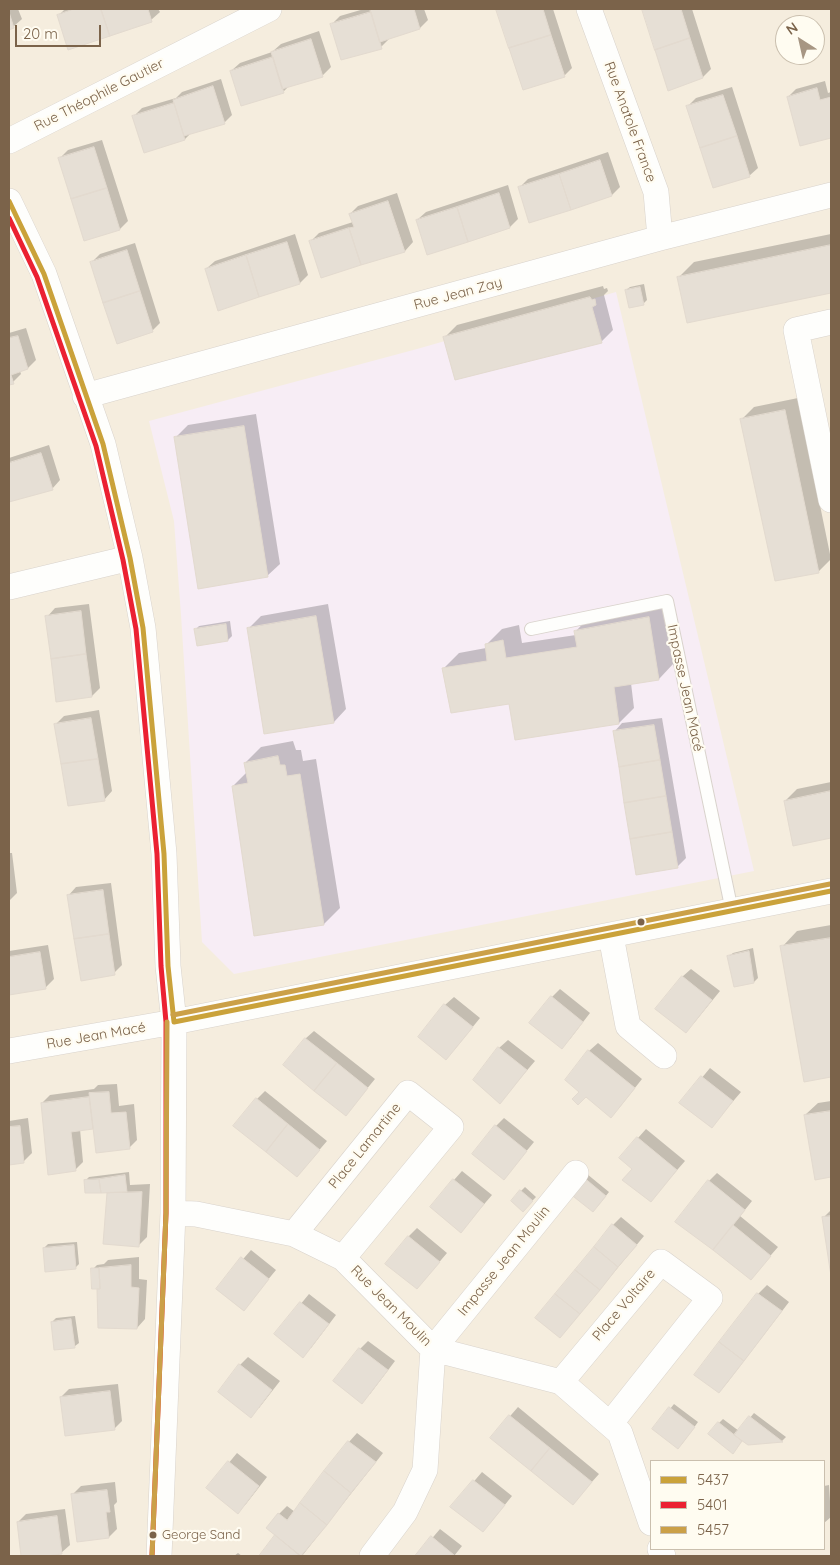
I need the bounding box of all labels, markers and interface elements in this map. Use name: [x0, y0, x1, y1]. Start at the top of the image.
scale bar: [18, 15, 104, 47]
north arrow: [775, 15, 825, 65]
text: N: [783, 18, 801, 39]
text: 20 m: [23, 24, 58, 43]
street label: Rue Théophile Gautier: [31, 55, 167, 135]
street label: Rue Anatole France: [600, 59, 660, 185]
street label: Rue Jean Zay: [412, 274, 504, 314]
street label: Impasse Jean Macé: [663, 623, 707, 753]
unlabelled marker: [636, 917, 646, 927]
street label: Rue Jean Macé: [45, 1019, 147, 1053]
street label: Place Lamartine: [325, 1100, 405, 1192]
street label: Impasse Jean Moulin: [454, 1203, 554, 1319]
street label: Rue Jean Moulin: [347, 1262, 435, 1350]
street label: Place Voltaire: [589, 1266, 659, 1344]
legend: [650, 1460, 825, 1550]
text: 5437: [697, 1470, 729, 1489]
text: 5401: [697, 1495, 728, 1514]
text: 5457: [697, 1520, 729, 1539]
place label: George Sand: [162, 1527, 240, 1543]
marker: George Sand: [148, 1530, 158, 1540]

